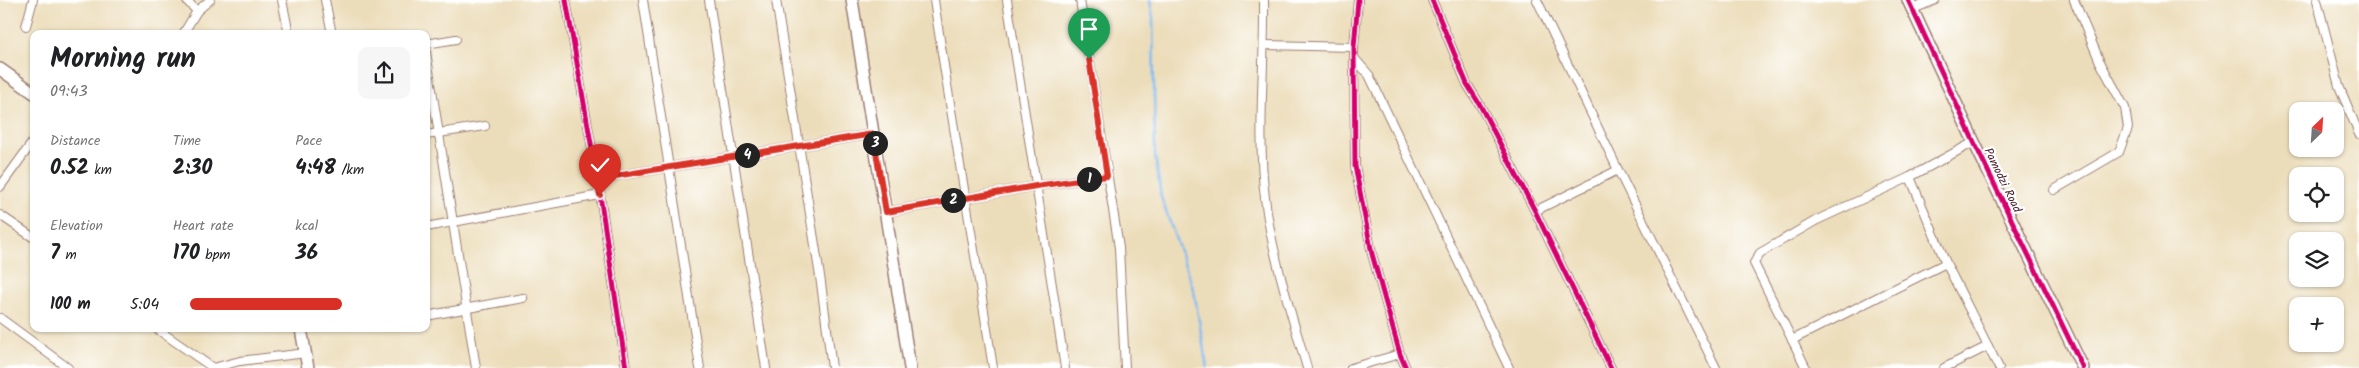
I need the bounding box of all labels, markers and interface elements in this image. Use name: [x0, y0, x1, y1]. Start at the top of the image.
pin: [1068, 8, 1110, 59]
icon: arrive: [1075, 15, 1103, 43]
text: Morning run: [50, 37, 196, 82]
button: share: [358, 47, 410, 99]
text: 09:43: [50, 79, 88, 104]
north arrow: [2289, 102, 2344, 158]
map controls: [2289, 102, 2344, 352]
text: Distance: [50, 130, 100, 152]
text: Time: [173, 130, 201, 152]
text: Pace: [295, 130, 322, 152]
pin: 3: [862, 130, 888, 156]
text: 3: [872, 132, 879, 154]
pin: 4: [734, 142, 760, 168]
pin: [579, 144, 621, 195]
text: 4: [744, 144, 751, 166]
street label: Pamodzi Road: [1979, 145, 2027, 217]
icon: check: [586, 151, 614, 179]
text: 0.52: [50, 152, 89, 185]
text: 2:30: [173, 152, 212, 185]
text: 4:48: [295, 152, 336, 185]
text: km: [89, 159, 112, 181]
text: /km: [336, 159, 364, 181]
pin: 1: [1076, 166, 1102, 192]
button: locate: [2289, 167, 2344, 222]
text: 1: [1087, 168, 1092, 190]
pin: 2: [940, 188, 966, 212]
text: 2: [949, 189, 958, 211]
text: Elevation: [50, 215, 103, 237]
text: Heart rate: [173, 215, 234, 237]
text: kcal: [295, 215, 318, 237]
button: layers: [2289, 232, 2344, 287]
text: 7: [50, 237, 60, 270]
text: 170: [173, 237, 200, 270]
text: 36: [295, 237, 318, 270]
text: m: [60, 244, 77, 266]
text: bpm: [200, 244, 231, 266]
text: 100 m: [50, 292, 91, 317]
text: 5:04: [130, 292, 159, 317]
button: +: [2289, 297, 2344, 352]

